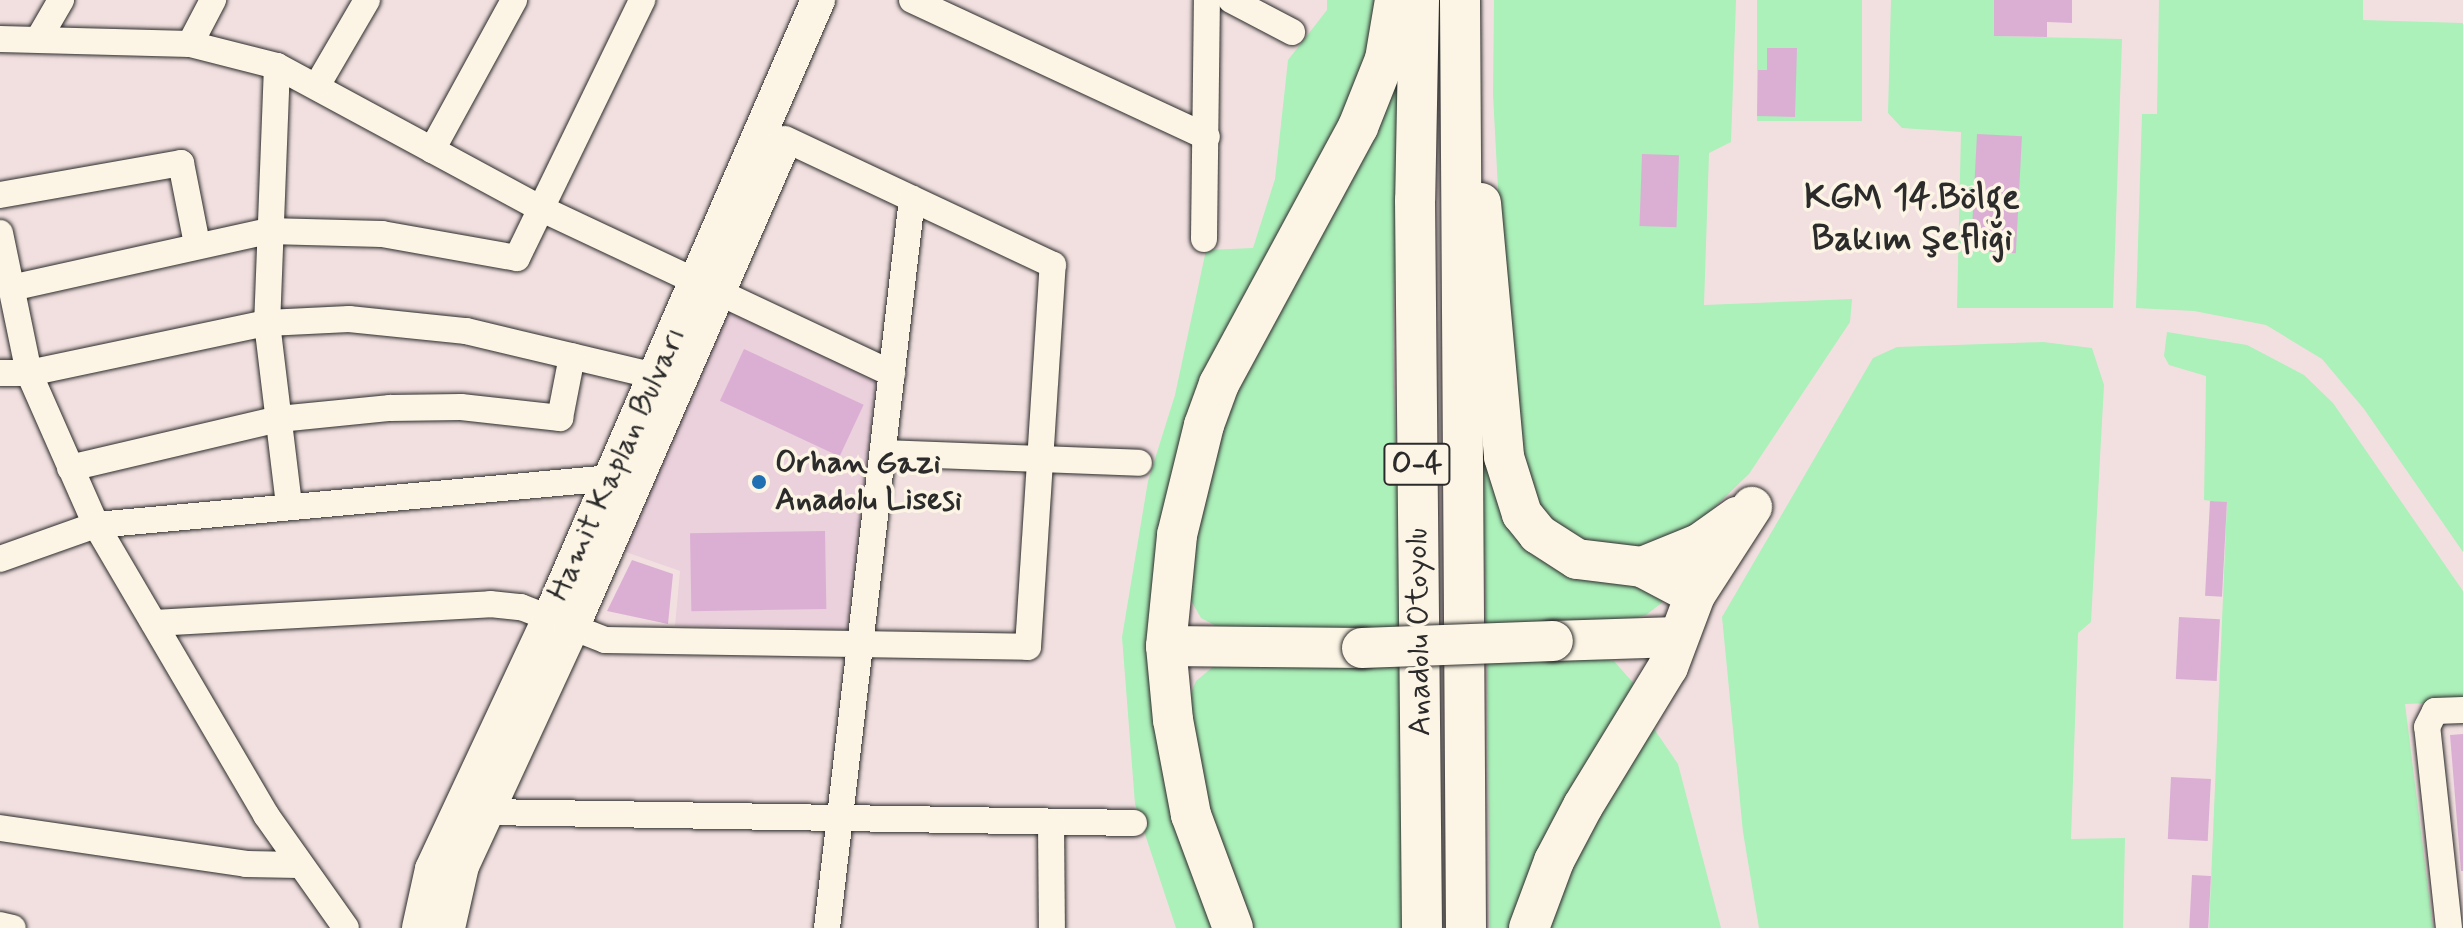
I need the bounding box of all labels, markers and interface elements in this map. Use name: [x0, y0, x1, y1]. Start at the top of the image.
district label: KGM 14.Bölge Bakım Şefliği: [1804, 176, 2020, 261]
street label: Hamit Kaplan Bulvarı: [540, 323, 694, 605]
road number: O-4: [1383, 438, 1451, 490]
place label: Orhan Gazi Anadolu Lisesi: [775, 445, 961, 520]
marker: Orhan Gazi Anadolu Lisesi: [750, 473, 768, 491]
street label: Anadolu Otoyolu: [1398, 526, 1440, 738]

